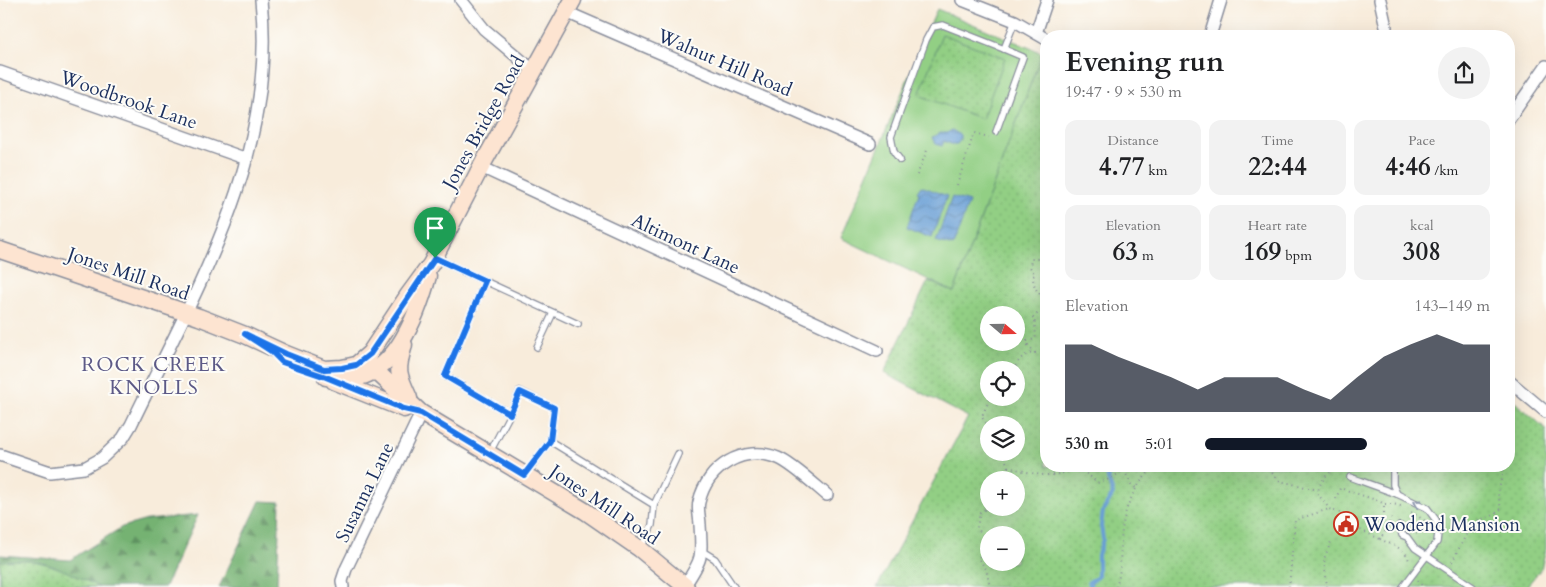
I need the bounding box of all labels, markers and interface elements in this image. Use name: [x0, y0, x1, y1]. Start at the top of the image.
street label: Walnut Hill Road: [652, 22, 796, 103]
text: Evening run: [1065, 43, 1224, 81]
button: share: [1438, 47, 1490, 99]
street label: Jones Bridge Road: [435, 51, 531, 197]
street label: Woodbrook Lane: [56, 64, 201, 136]
text: 19:47 · 9 × 530 m: [1065, 81, 1182, 103]
text: Distance: [1108, 131, 1159, 150]
text: Time: [1261, 131, 1294, 150]
text: Pace: [1408, 131, 1435, 150]
text: 4.77: [1099, 150, 1144, 184]
text: 22:44: [1248, 150, 1307, 184]
text: 4:46: [1385, 150, 1431, 184]
text: km: [1144, 161, 1168, 180]
text: /km: [1431, 161, 1458, 180]
pin: [414, 207, 456, 258]
street label: Altimont Lane: [627, 207, 744, 280]
icon: arrive: [421, 214, 449, 242]
text: Elevation: [1105, 216, 1161, 235]
text: Heart rate: [1248, 216, 1307, 235]
text: kcal: [1410, 216, 1434, 235]
text: 63: [1113, 235, 1138, 269]
text: 169: [1243, 235, 1281, 269]
text: 308: [1403, 235, 1441, 269]
street label: Jones Mill Road: [61, 240, 193, 307]
text: m: [1138, 246, 1154, 265]
text: bpm: [1281, 246, 1312, 265]
text: Elevation: [1065, 295, 1129, 317]
text: 143–149 m: [1414, 295, 1490, 317]
north arrow: [980, 306, 1025, 351]
map controls: [980, 306, 1025, 571]
district label: ROCK CREEK KNOLLS: [81, 351, 227, 401]
button: locate: [980, 361, 1025, 406]
button: layers: [980, 416, 1025, 461]
text: 530 m: [1065, 433, 1109, 455]
text: 5:01: [1145, 433, 1174, 455]
street label: Susanna Lane: [329, 438, 400, 547]
street label: Jones Mill Road: [542, 457, 665, 551]
button: +: [980, 471, 1025, 516]
one-way arrow: [1413, 499, 1422, 509]
public building icon: Woodend Mansion: [1333, 511, 1359, 537]
place label: Woodend Mansion: [1363, 512, 1520, 538]
button: −: [980, 526, 1025, 571]

